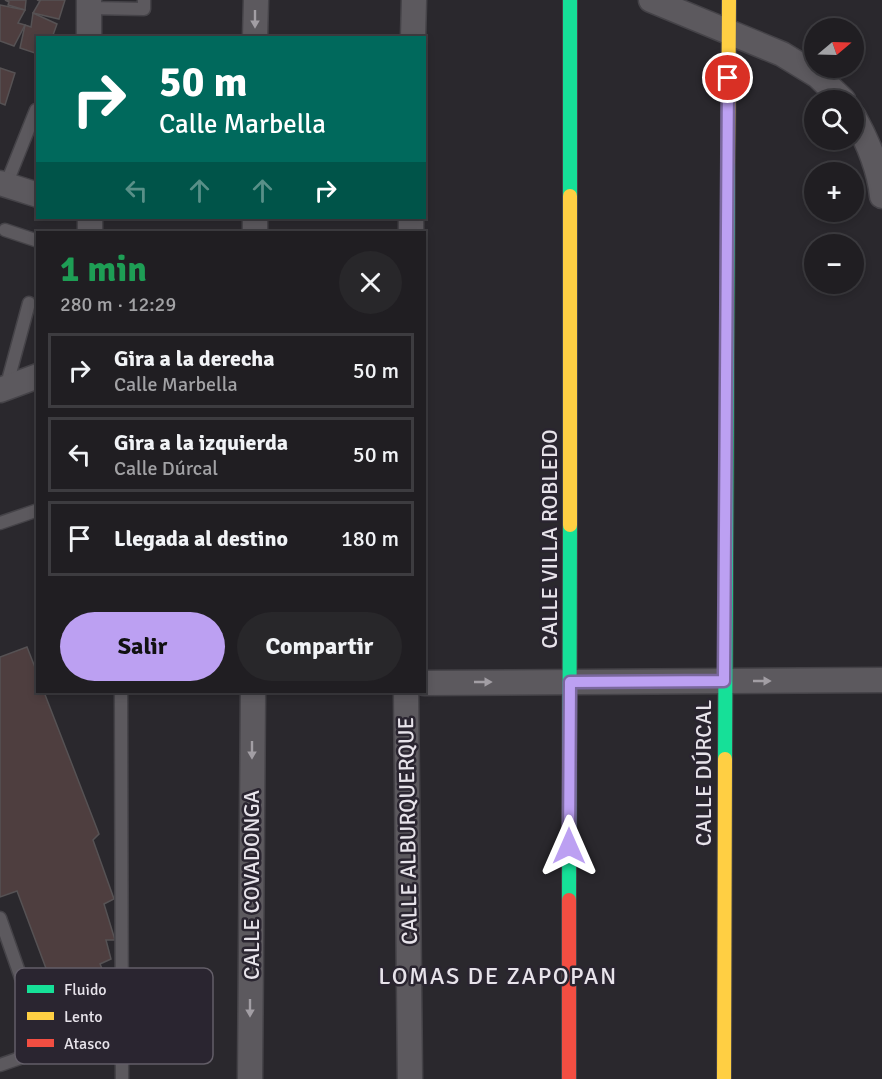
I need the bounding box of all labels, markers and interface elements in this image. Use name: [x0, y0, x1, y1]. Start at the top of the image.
one-way arrow: [251, 9, 260, 28]
north arrow: [804, 18, 864, 78]
map controls: [804, 18, 864, 294]
pin: [702, 52, 753, 103]
text: 50 m: [159, 57, 248, 108]
icon: right: [60, 60, 138, 138]
icon: arrive: [711, 61, 744, 94]
button: search: [804, 90, 864, 150]
text: Calle Marbella: [159, 108, 326, 141]
button: +: [804, 162, 864, 222]
icon: left: [120, 174, 153, 207]
icon: ahead: [183, 174, 216, 207]
icon: ahead: [246, 174, 279, 207]
icon: right: [309, 174, 342, 207]
button: −: [804, 234, 864, 294]
text: 1 min: [60, 247, 147, 292]
button: close: [339, 251, 402, 314]
text: 280 m · 12:29: [60, 292, 176, 317]
text: Gira a la derecha: [114, 345, 275, 372]
icon: right: [63, 354, 96, 387]
text: 50 m: [353, 357, 399, 384]
text: Calle Marbella: [114, 372, 238, 397]
text: Gira a la izquierda: [114, 429, 288, 456]
street label: CALLE VILLA ROBLEDO: [536, 429, 563, 649]
icon: left: [63, 438, 96, 471]
text: 50 m: [353, 441, 399, 468]
text: Calle Dúrcal: [114, 456, 218, 481]
icon: arrive: [63, 522, 96, 555]
text: Llegada al destino: [114, 525, 288, 552]
text: 180 m: [341, 525, 399, 552]
button: Salir: [60, 612, 225, 681]
button: Compartir: [237, 612, 402, 681]
one-way arrow: [752, 676, 771, 686]
one-way arrow: [473, 678, 492, 687]
street label: CALLE DÚRCAL: [690, 700, 717, 846]
street label: CALLE ALBURQUERQUE: [392, 717, 423, 945]
one-way arrow: [247, 740, 257, 759]
street label: CALLE COVADONGA: [238, 789, 265, 980]
position arrow: [537, 814, 601, 878]
district label: LOMAS DE ZAPOPAN: [378, 961, 618, 991]
legend: [15, 968, 213, 1064]
text: Fluido: [64, 980, 107, 1000]
one-way arrow: [245, 998, 255, 1017]
text: Lento: [64, 1007, 102, 1027]
text: Atasco: [64, 1034, 110, 1054]

